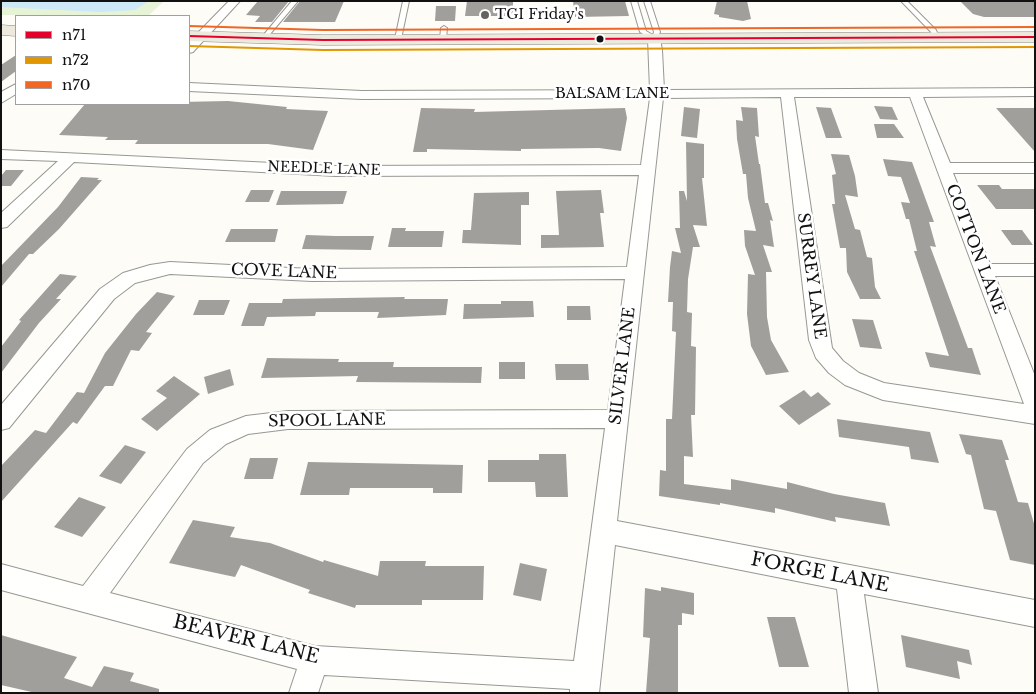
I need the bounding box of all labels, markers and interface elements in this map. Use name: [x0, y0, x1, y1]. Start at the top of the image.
place label: TGI Friday's: [495, 7, 584, 23]
marker: TGI Friday's: [479, 9, 491, 21]
legend: [15, 15, 190, 105]
text: n71: [62, 25, 87, 44]
unlabelled marker: [595, 34, 605, 44]
text: n72: [62, 50, 89, 69]
text: n70: [62, 75, 91, 94]
street label: BALSAM LANE: [555, 86, 669, 102]
street label: NEEDLE LANE: [267, 159, 381, 179]
street label: COTTON LANE: [941, 181, 1009, 317]
street label: SURREY LANE: [793, 212, 829, 340]
street label: COVE LANE: [231, 261, 337, 283]
street label: SILVER LANE: [606, 306, 640, 426]
street label: SPOOL LANE: [268, 410, 386, 432]
street label: FORGE LANE: [749, 548, 891, 598]
street label: BEAVER LANE: [170, 611, 322, 669]

